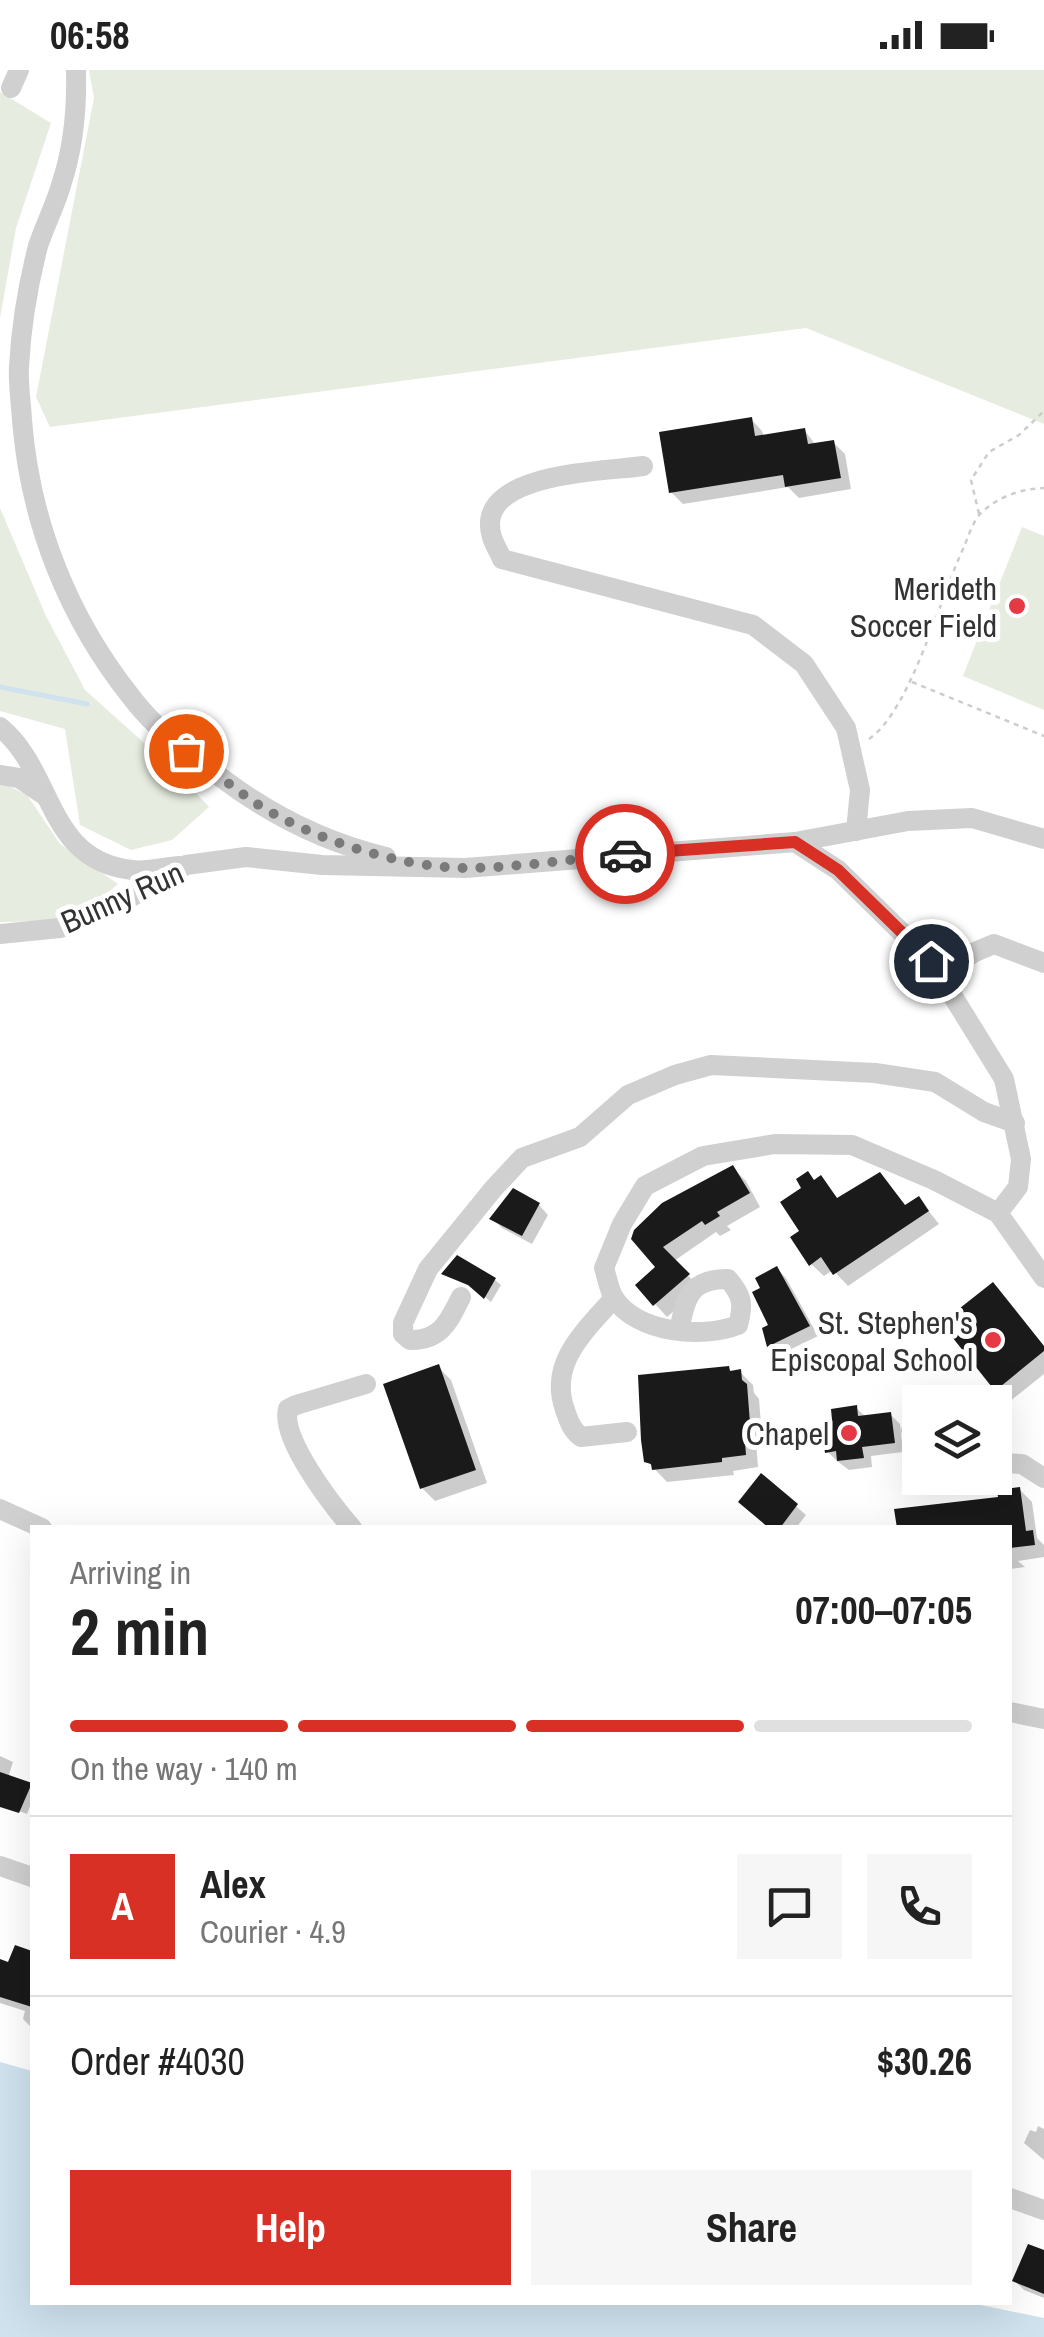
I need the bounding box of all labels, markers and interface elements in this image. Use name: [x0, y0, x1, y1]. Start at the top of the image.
text: 06:58: [50, 10, 130, 61]
place label: Merideth Soccer Field: [850, 567, 997, 647]
marker: Merideth Soccer Field: [1006, 595, 1028, 617]
pin: [144, 709, 229, 794]
icon: bag: [159, 724, 214, 779]
courier: [575, 804, 675, 904]
icon: car: [598, 827, 653, 882]
street label: Bunny Run: [54, 851, 190, 943]
pin: [889, 919, 974, 1004]
icon: home: [904, 934, 959, 989]
place label: St. Stephen's Episcopal School: [770, 1301, 973, 1381]
marker: St. Stephen's Episcopal School: [982, 1329, 1004, 1351]
map controls: [902, 1385, 1012, 1495]
button: layers: [902, 1385, 1012, 1495]
place label: Chapel: [746, 1412, 829, 1455]
marker: Chapel: [838, 1422, 860, 1444]
text: Arriving in: [70, 1551, 191, 1594]
text: 07:00–07:05: [795, 1585, 972, 1636]
text: 2 min: [70, 1588, 209, 1675]
text: On the way · 140 m: [70, 1747, 298, 1790]
button: chat: [737, 1854, 842, 1959]
button: phone: [867, 1854, 972, 1959]
text: Alex: [200, 1859, 266, 1910]
text: A: [111, 1881, 134, 1932]
text: Courier · 4.9: [200, 1910, 346, 1953]
text: Order #4030: [70, 2036, 245, 2087]
text: $30.26: [877, 2036, 972, 2087]
button: Help: [70, 2170, 511, 2285]
button: Share: [531, 2170, 972, 2285]

